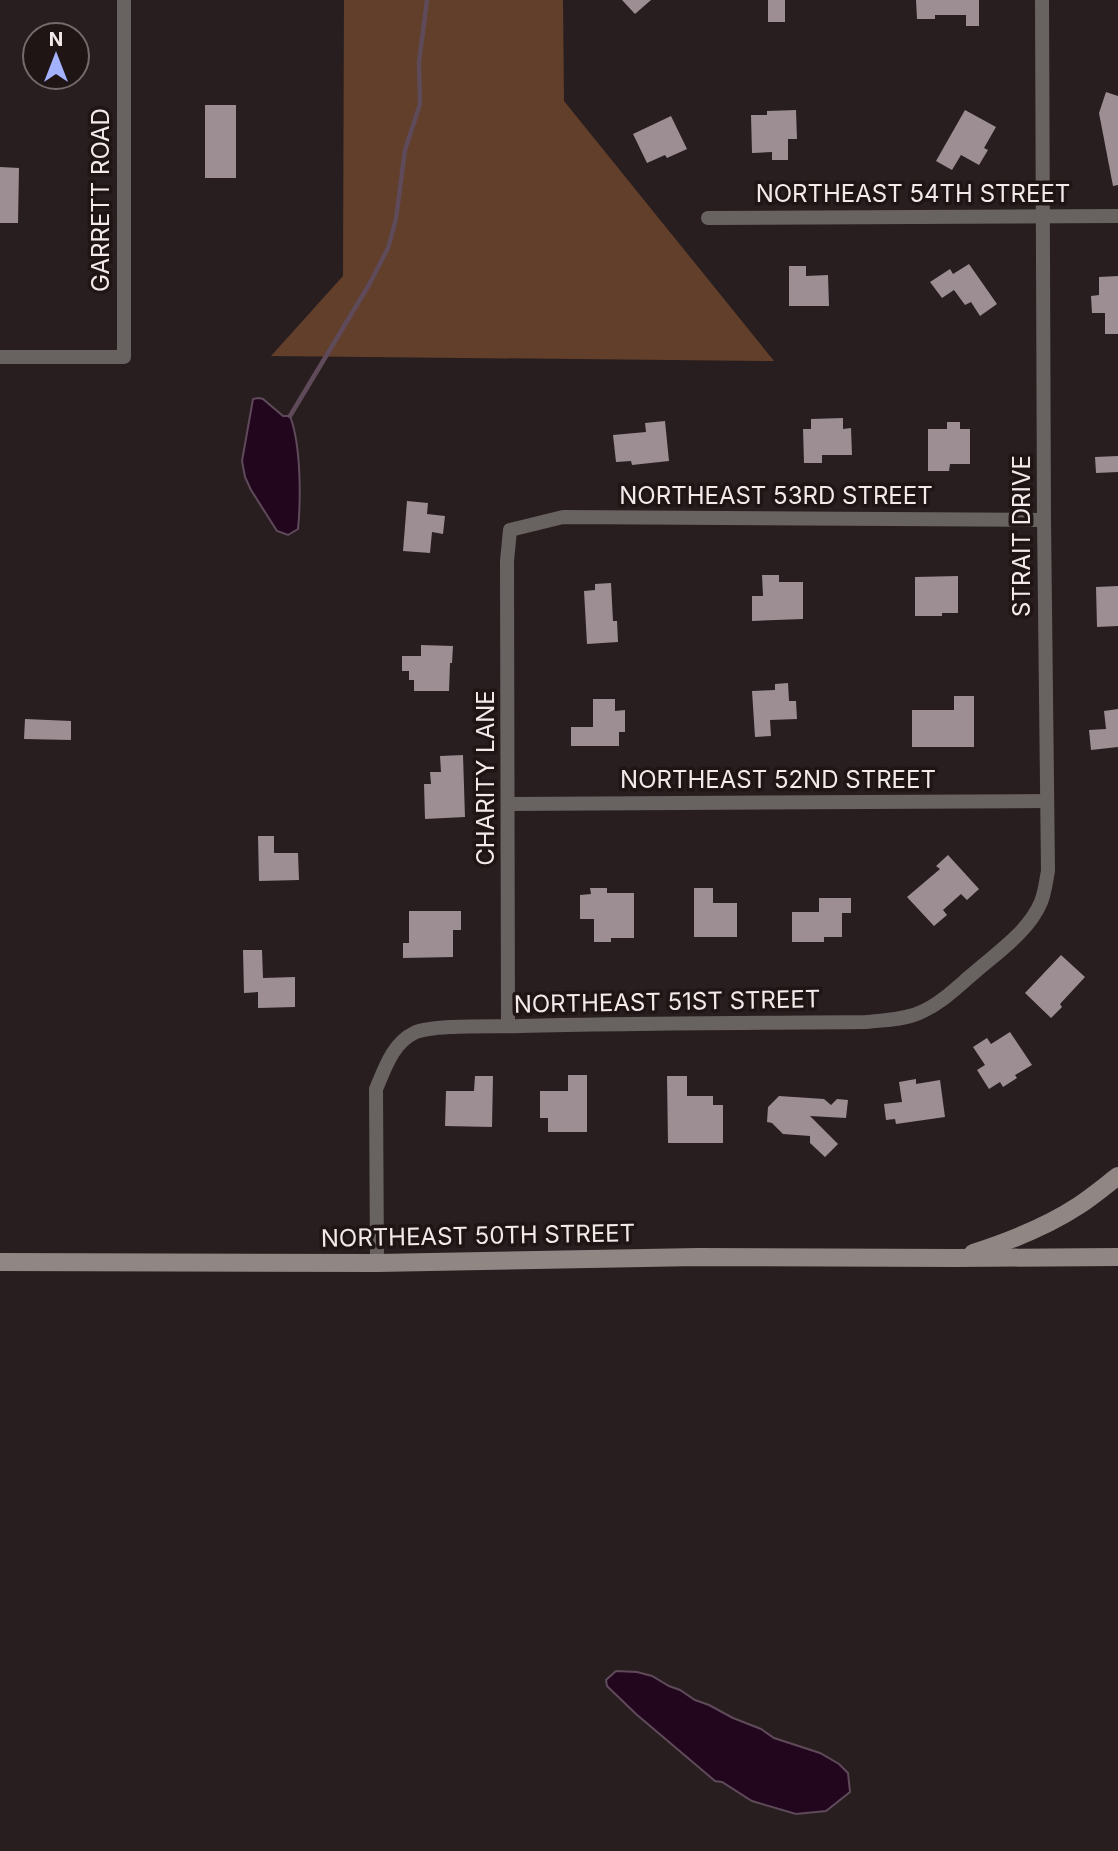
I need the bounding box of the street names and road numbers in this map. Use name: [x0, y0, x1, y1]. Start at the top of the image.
street label: GARRETT ROAD: [86, 108, 115, 292]
street label: NORTHEAST 54TH STREET: [756, 179, 1070, 208]
street label: STRAIT DRIVE: [1007, 455, 1036, 617]
street label: NORTHEAST 53RD STREET: [619, 481, 933, 510]
street label: CHARITY LANE: [471, 690, 500, 866]
street label: NORTHEAST 52ND STREET: [620, 765, 936, 794]
street label: NORTHEAST 51ST STREET: [514, 984, 820, 1019]
street label: NORTHEAST 50TH STREET: [321, 1218, 635, 1253]

